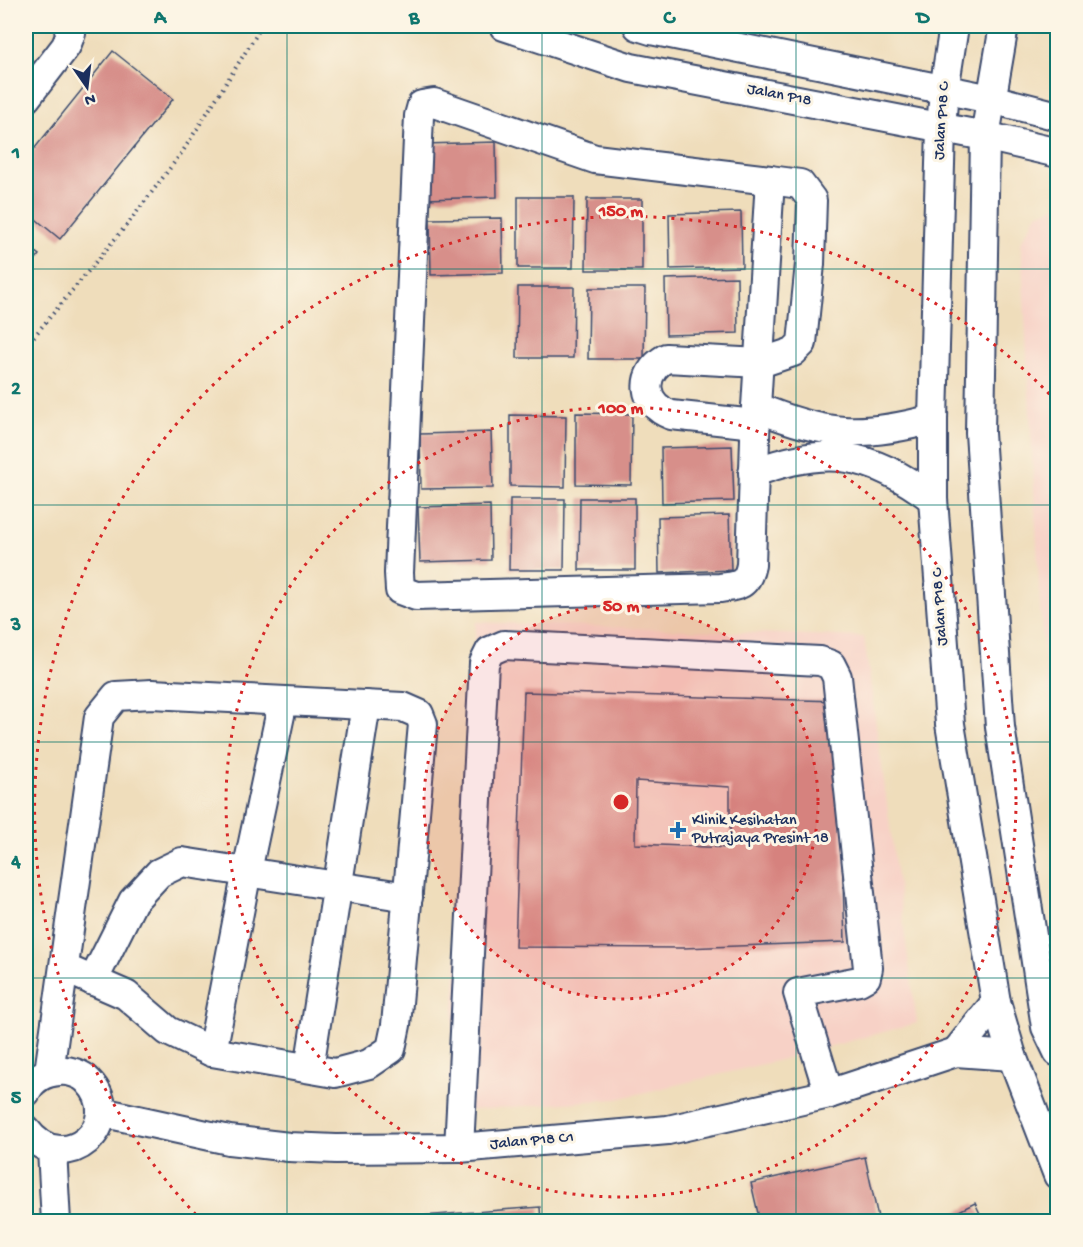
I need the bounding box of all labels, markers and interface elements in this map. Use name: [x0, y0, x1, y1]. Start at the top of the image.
text: A: [153, 8, 168, 31]
text: B: [408, 8, 420, 31]
text: C: [663, 8, 677, 31]
text: D: [914, 8, 930, 31]
north arrow: [57, 57, 117, 117]
street label: Jalan P18: [745, 80, 813, 112]
street label: Jalan P18 C: [931, 80, 955, 160]
text: N: [82, 88, 97, 109]
text: 1: [11, 143, 20, 166]
text: 150 m: [598, 202, 643, 223]
text: 2: [11, 379, 21, 402]
text: 100 m: [598, 399, 644, 420]
street label: Jalan P18 C: [929, 566, 953, 646]
text: 50 m: [603, 597, 640, 618]
text: 3: [10, 615, 21, 638]
centre of rings: [611, 792, 631, 812]
place label: Klinik Kesihatan Putrajaya Presint 18: [691, 812, 829, 849]
marker: Klinik Kesihatan Putrajaya Presint 18: [669, 821, 687, 839]
text: 4: [10, 852, 21, 875]
text: 5: [11, 1088, 22, 1111]
street label: Jalan P18 C1: [489, 1129, 575, 1155]

